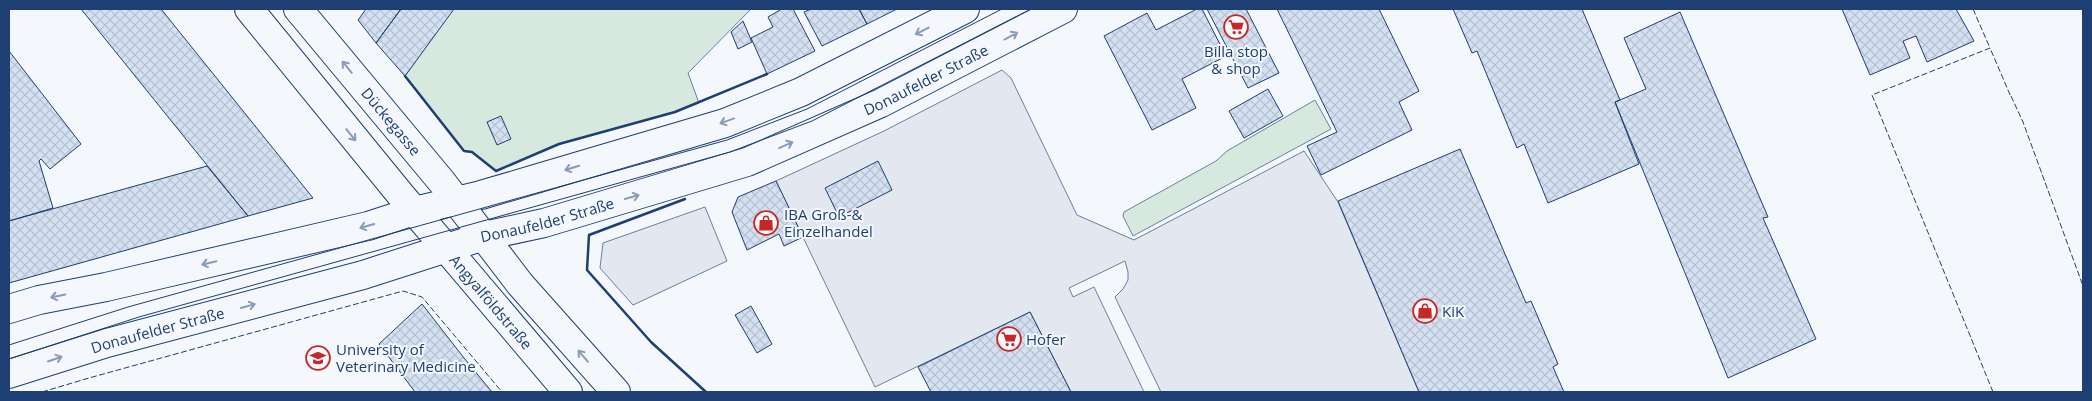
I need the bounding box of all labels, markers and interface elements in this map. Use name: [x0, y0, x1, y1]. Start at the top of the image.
supermarket icon: Billa stop & shop: [1223, 14, 1249, 40]
one-way arrow: [915, 27, 930, 36]
one-way arrow: [1003, 31, 1018, 41]
street label: Donaufelder Straße: [860, 39, 991, 120]
place label: Billa stop & shop: [1204, 41, 1268, 78]
one-way arrow: [342, 61, 353, 74]
street label: Dückegasse: [357, 83, 426, 159]
one-way arrow: [720, 117, 735, 126]
one-way arrow: [346, 128, 357, 141]
one-way arrow: [778, 139, 793, 149]
one-way arrow: [564, 164, 580, 174]
one-way arrow: [624, 192, 640, 202]
street label: Donaufelder Straße: [478, 193, 616, 247]
place label: IBA Groß-& Einzelhandel: [784, 204, 873, 241]
shop icon: IBA Groß-& Einzelhandel: [753, 210, 779, 236]
one-way arrow: [360, 221, 376, 231]
street label: Angyalföldstraße: [445, 250, 537, 353]
one-way arrow: [201, 259, 217, 268]
one-way arrow: [51, 292, 67, 301]
shop icon: KiK: [1412, 298, 1438, 324]
one-way arrow: [239, 301, 255, 310]
place label: KiK: [1442, 301, 1465, 321]
street label: Donaufelder Straße: [88, 302, 226, 358]
supermarket icon: Hofer: [996, 326, 1022, 352]
place label: Hofer: [1026, 329, 1066, 349]
place label: University of Veterinary Medicine: [336, 339, 476, 376]
school or university icon: University of Veterinary Medicine: [305, 345, 331, 371]
one-way arrow: [577, 349, 589, 362]
one-way arrow: [47, 354, 62, 363]

